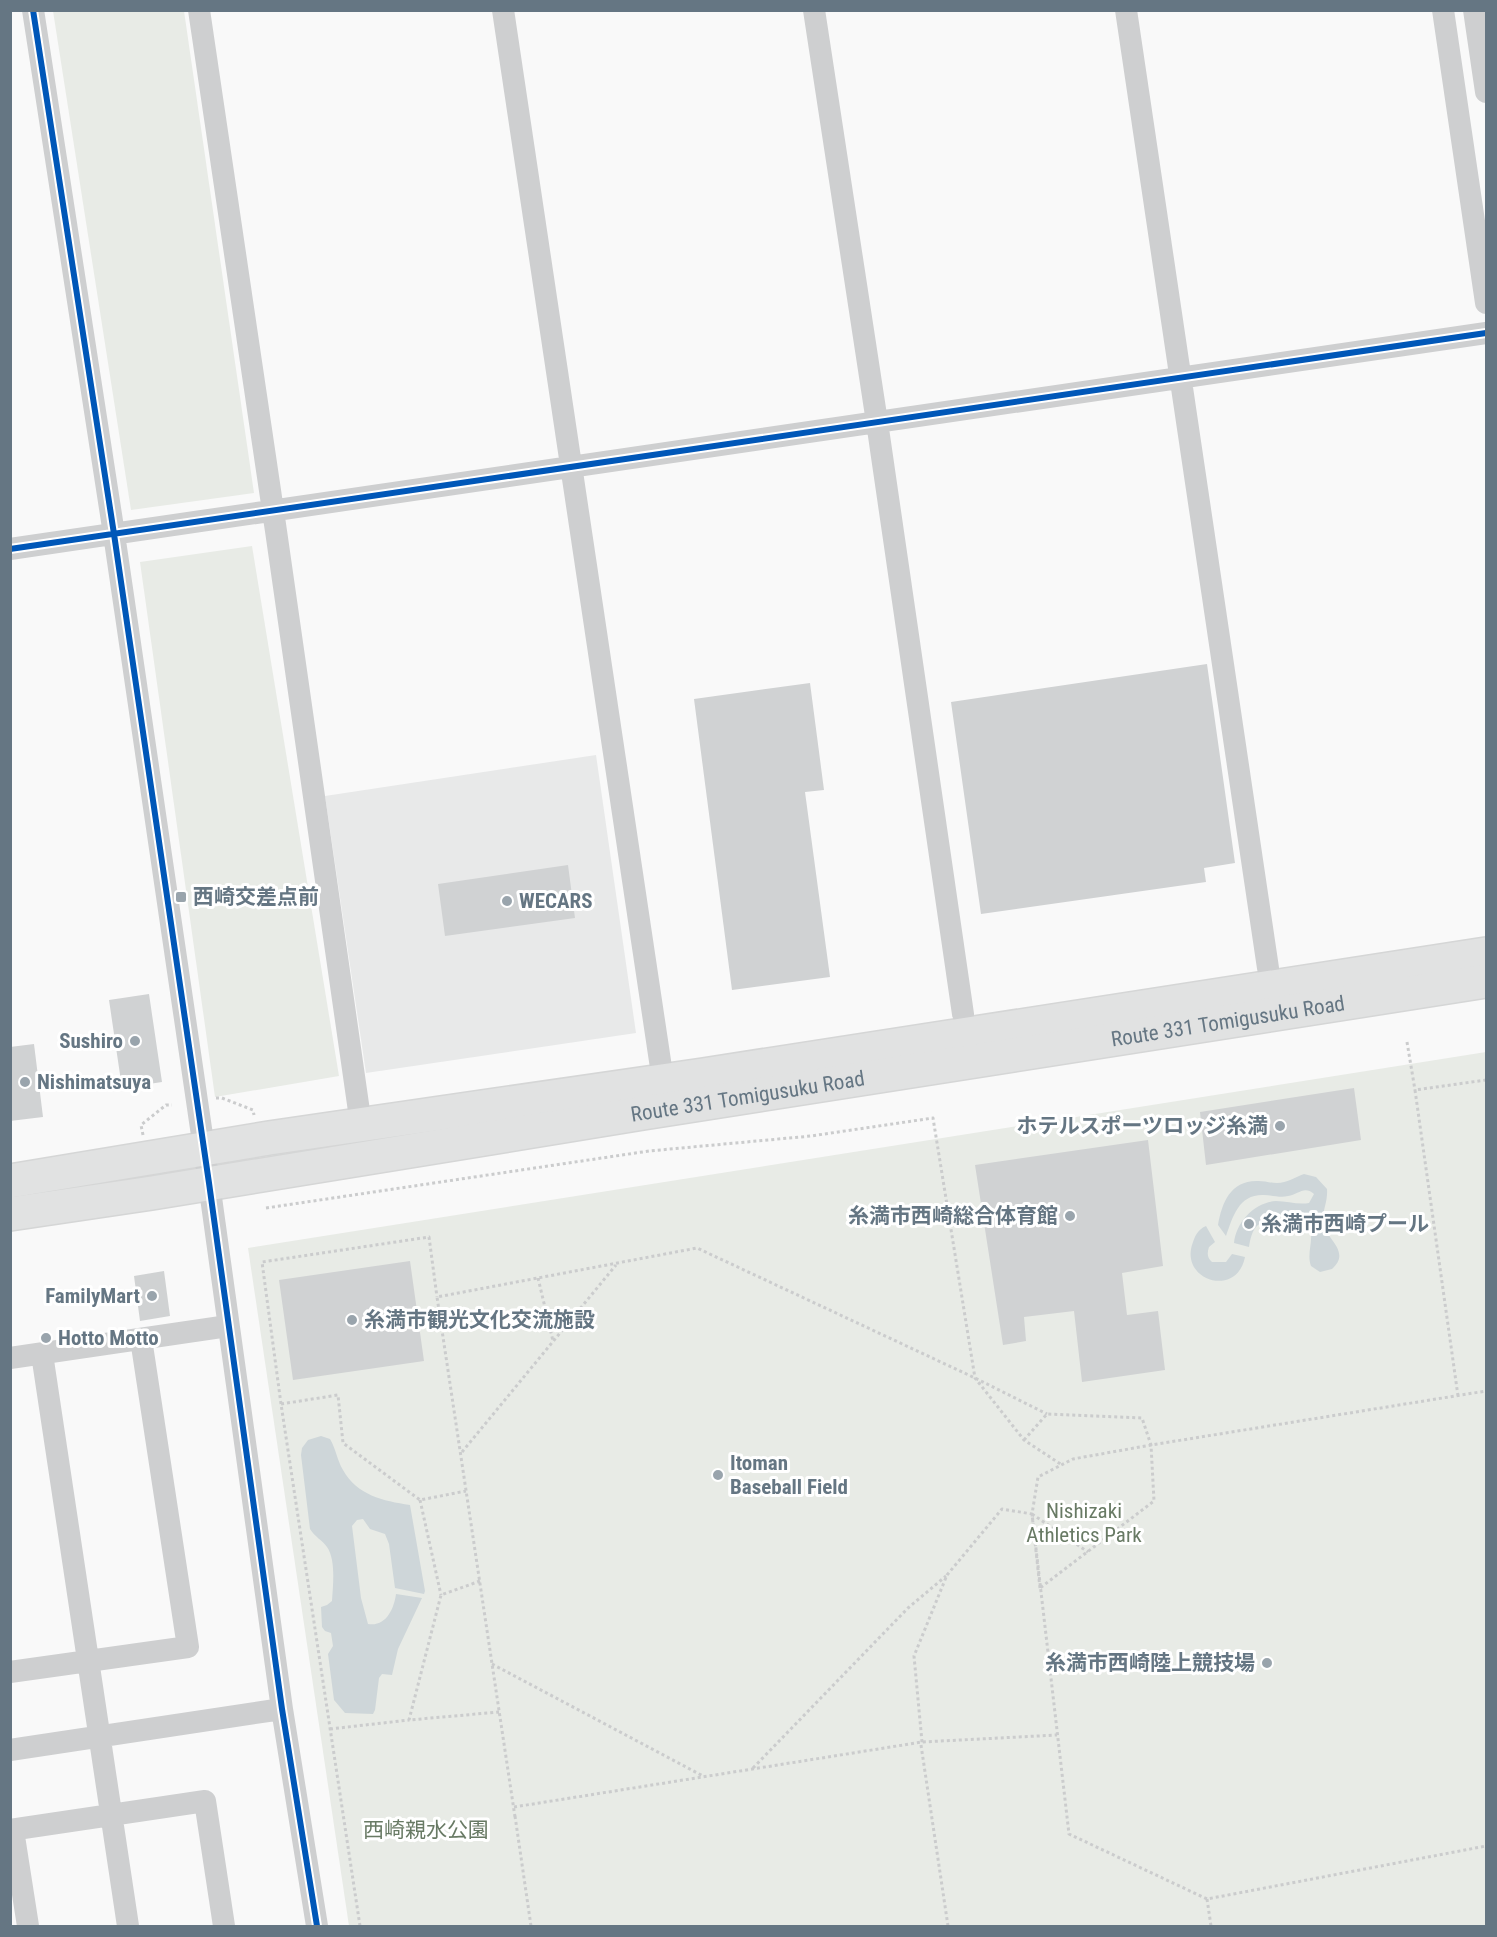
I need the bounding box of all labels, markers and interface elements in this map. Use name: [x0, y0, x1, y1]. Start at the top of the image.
place label: 西崎交差点前: [193, 885, 319, 909]
place label: WECARS: [519, 889, 593, 913]
marker: 西崎交差点前: [174, 890, 188, 904]
marker: WECARS: [500, 894, 514, 908]
street label: Route 331 Tomigusuku Road: [1109, 991, 1346, 1052]
place label: Sushiro: [59, 1029, 123, 1053]
marker: Sushiro: [128, 1034, 142, 1048]
street label: Route 331 Tomigusuku Road: [629, 1066, 866, 1127]
place label: Nishimatsuya: [37, 1070, 151, 1094]
marker: Nishimatsuya: [18, 1075, 32, 1089]
place label: ホテルスポーツロッジ糸満: [1016, 1114, 1268, 1138]
marker: ホテルスポーツロッジ糸満: [1273, 1119, 1287, 1133]
place label: 糸満市西崎総合体育館: [848, 1204, 1058, 1228]
marker: 糸満市西崎総合体育館: [1063, 1209, 1077, 1223]
place label: 糸満市西崎プール: [1261, 1212, 1429, 1236]
marker: 糸満市西崎プール: [1242, 1217, 1256, 1231]
place label: FamilyMart: [45, 1284, 140, 1308]
marker: FamilyMart: [145, 1289, 159, 1303]
place label: 糸満市観光文化交流施設: [364, 1308, 595, 1332]
marker: 糸満市観光文化交流施設: [345, 1313, 359, 1327]
place label: Hotto Motto: [58, 1326, 159, 1350]
marker: Hotto Motto: [39, 1331, 53, 1345]
place label: Itoman Baseball Field: [730, 1451, 848, 1499]
marker: Itoman Baseball Field: [711, 1468, 725, 1482]
park label: Nishizaki Athletics Park: [1026, 1499, 1142, 1547]
place label: 糸満市西崎陸上競技場: [1045, 1651, 1255, 1675]
marker: 糸満市西崎陸上競技場: [1260, 1656, 1274, 1670]
park label: 西崎親水公園: [363, 1818, 489, 1842]

